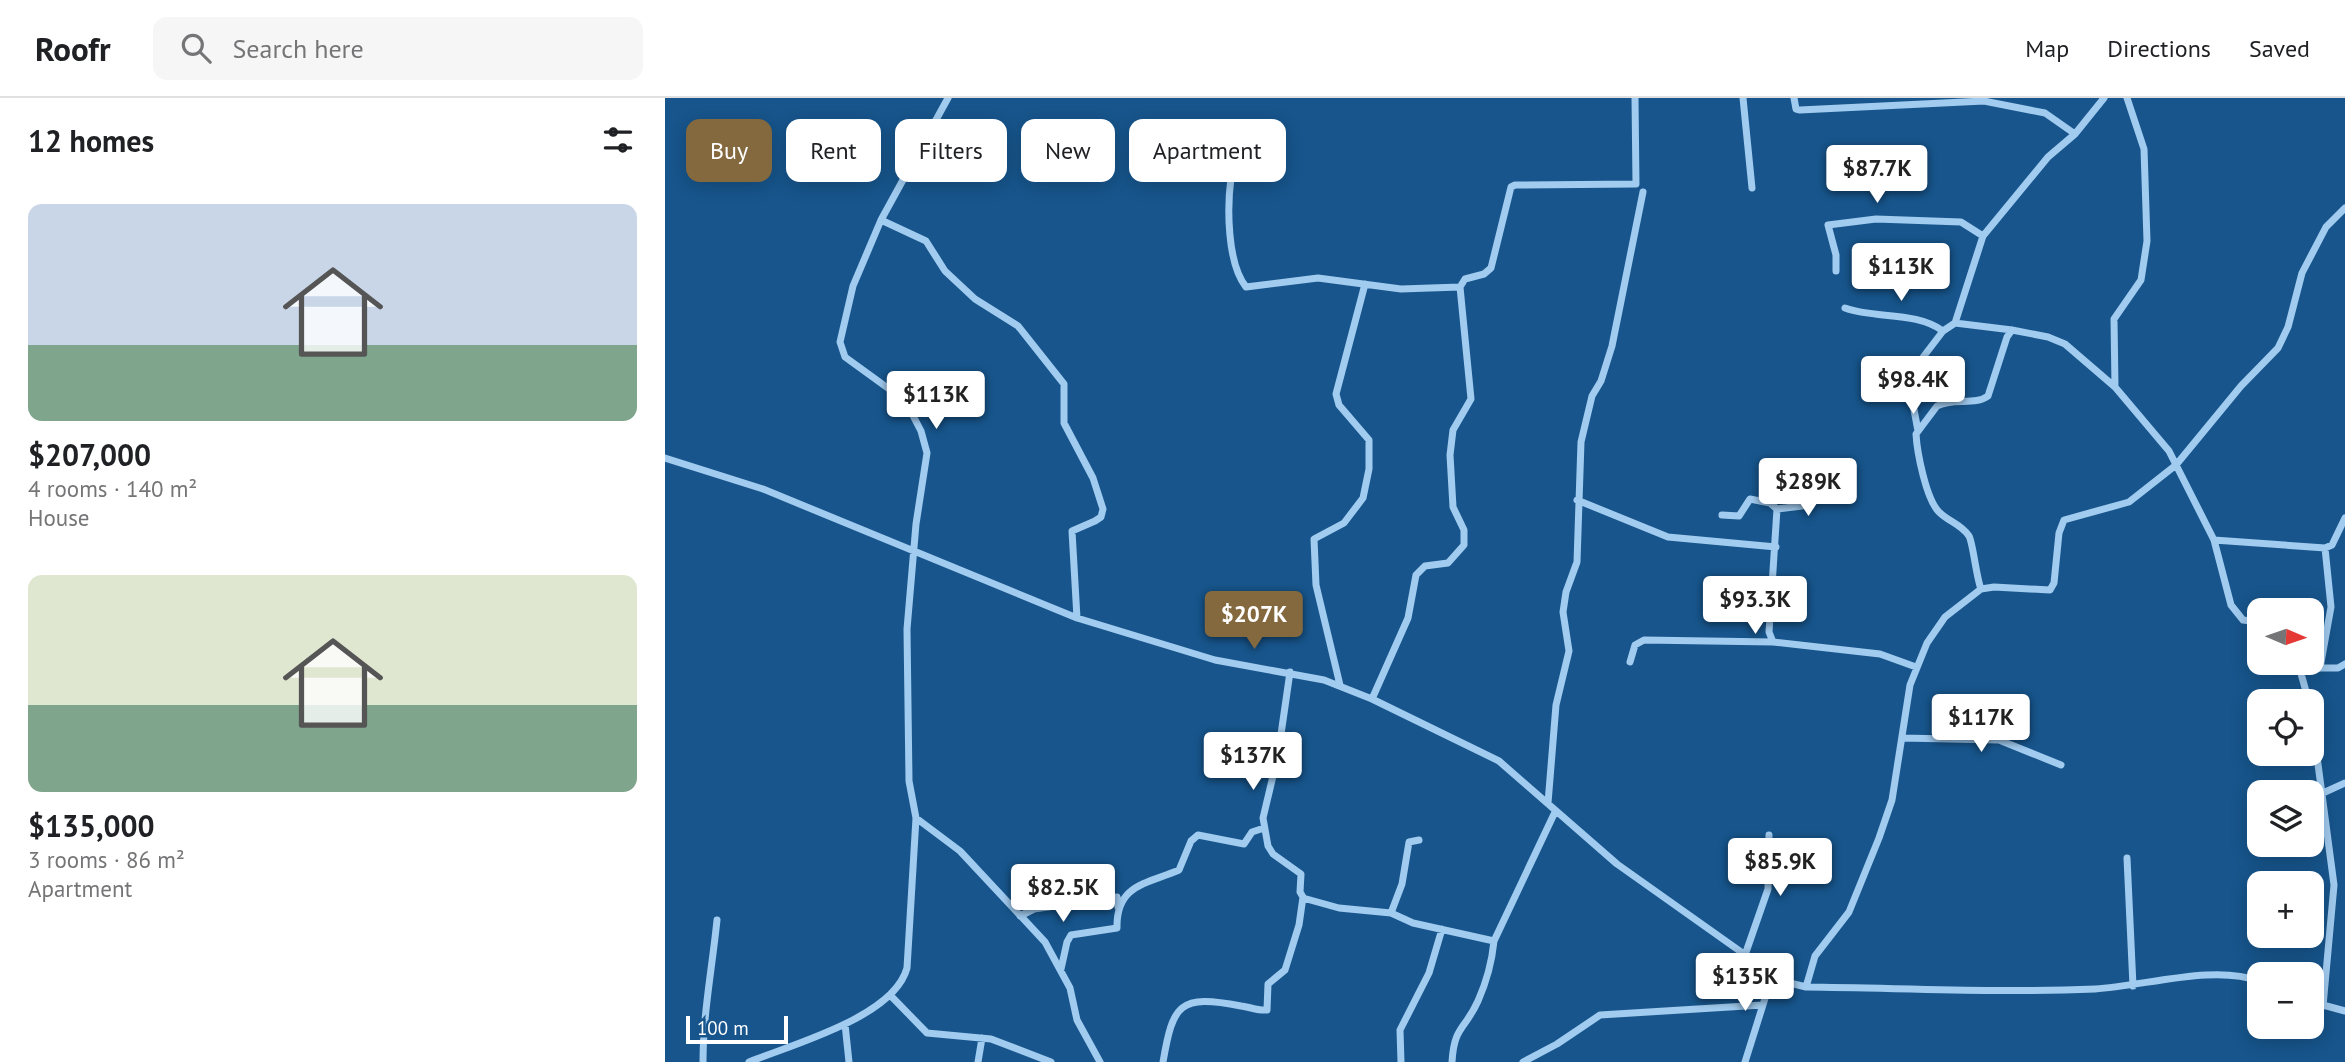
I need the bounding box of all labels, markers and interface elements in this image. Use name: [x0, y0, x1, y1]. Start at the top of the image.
search box: [153, 17, 643, 80]
text: Roofr: [35, 27, 111, 70]
icon: search: [177, 29, 215, 67]
text: Search here: [233, 32, 364, 65]
text: Map: [2025, 33, 2069, 64]
text: Directions: [2107, 33, 2211, 64]
text: Saved: [2249, 33, 2310, 64]
chip: Buy: [686, 119, 772, 182]
chip: Rent: [786, 119, 881, 182]
chip: Filters: [895, 119, 1007, 182]
chip: New: [1021, 119, 1115, 182]
chip: Apartment: [1129, 119, 1286, 182]
text: 12 homes: [28, 121, 154, 160]
icon: filters: [599, 121, 637, 159]
pin: $87.7K: [1820, 146, 1934, 205]
text: $87.7K: [1842, 153, 1912, 182]
pin: $113K: [1852, 244, 1950, 303]
icon: home: [270, 249, 396, 375]
text: $113K: [1868, 251, 1934, 280]
pin: $98.4K: [1856, 356, 1970, 416]
text: $98.4K: [1877, 364, 1949, 393]
pin: $113K: [887, 372, 985, 431]
text: $113K: [903, 379, 969, 408]
text: $207,000: [28, 435, 151, 474]
pin: $289K: [1759, 458, 1857, 518]
text: $289K: [1775, 466, 1841, 495]
text: 4 rooms · 140 m²: [28, 474, 197, 503]
text: House: [28, 503, 90, 532]
pin: $93.3K: [1698, 576, 1812, 636]
text: $93.3K: [1719, 584, 1791, 613]
pin: $207K: [1205, 592, 1303, 651]
north arrow: [2247, 598, 2324, 676]
map controls: [2247, 598, 2324, 1039]
text: $207K: [1221, 599, 1287, 628]
icon: home: [270, 620, 396, 746]
button: locate: [2247, 689, 2324, 766]
pin: $117K: [1932, 694, 2030, 754]
text: $117K: [1948, 702, 2014, 731]
pin: $137K: [1204, 732, 1302, 792]
text: $137K: [1220, 740, 1286, 769]
button: layers: [2247, 780, 2324, 857]
text: $135,000: [28, 806, 155, 845]
pin: $85.9K: [1723, 838, 1837, 898]
text: 3 rooms · 86 m²: [28, 845, 185, 874]
text: $85.9K: [1744, 846, 1816, 875]
pin: $82.5K: [1006, 864, 1120, 924]
button: +: [2247, 871, 2324, 948]
text: $82.5K: [1027, 872, 1099, 901]
text: Apartment: [28, 874, 132, 903]
pin: $135K: [1696, 954, 1794, 1013]
text: $135K: [1712, 961, 1778, 990]
button: −: [2247, 962, 2324, 1039]
scale bar: [686, 1013, 787, 1045]
text: 100 m: [697, 1016, 749, 1040]

